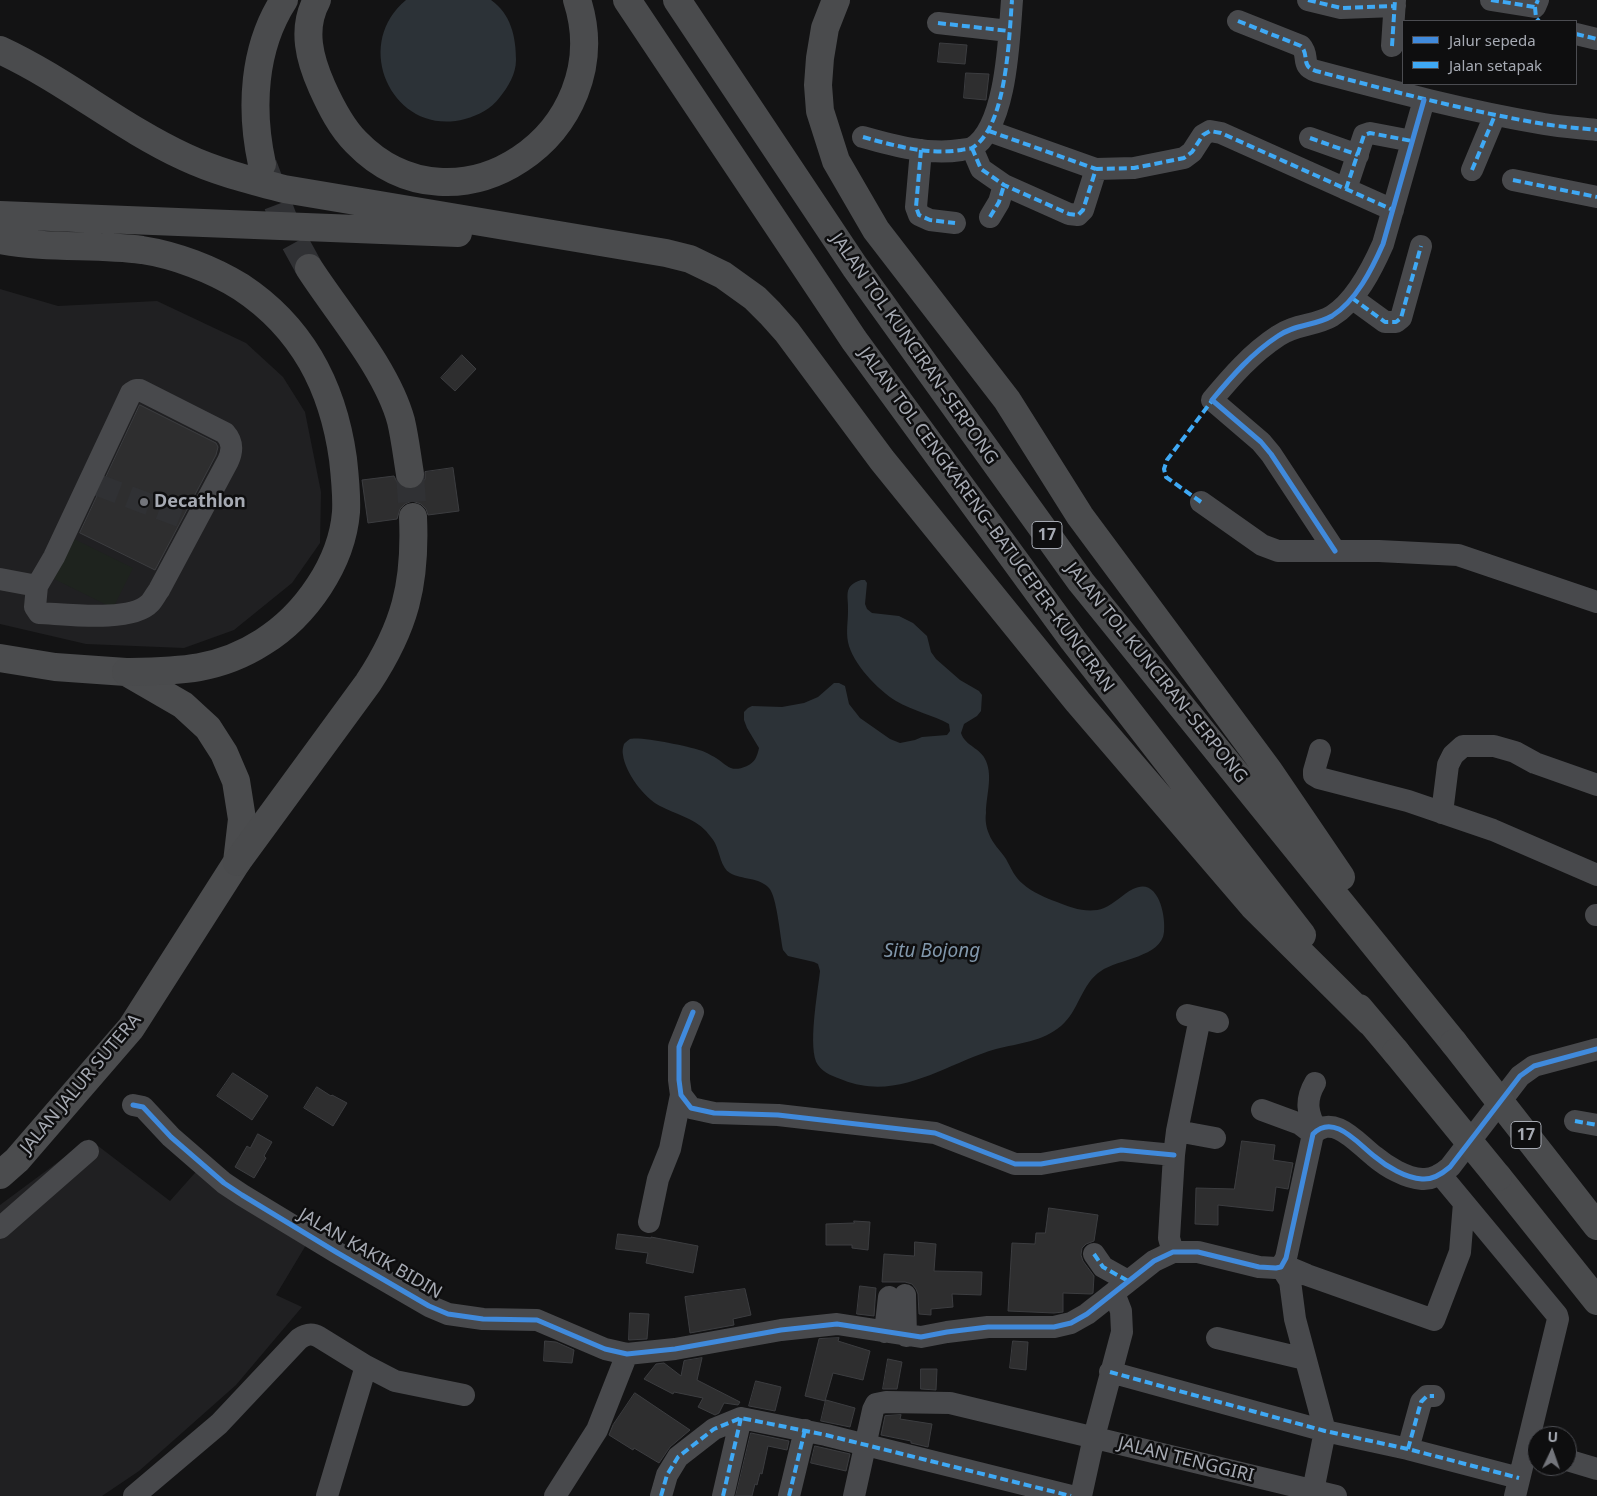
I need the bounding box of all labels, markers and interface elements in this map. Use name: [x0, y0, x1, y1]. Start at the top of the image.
legend: [1402, 20, 1577, 85]
text: Jalur sepeda: [1449, 30, 1536, 50]
text: Jalan setapak: [1449, 55, 1542, 75]
street label: JALAN TOL KUNCIRAN–SERPONG: [826, 229, 1002, 469]
street label: JALAN TOL CENGKARENG–BATUCEPER–KUNCIRAN: [854, 343, 1118, 697]
place label: Decathlon: [154, 491, 246, 513]
marker: Decathlon: [138, 496, 150, 508]
road number: 17: [1032, 522, 1062, 548]
street label: JALAN TOL KUNCIRAN–SERPONG: [1060, 558, 1252, 788]
water label: Situ Bojong: [884, 941, 980, 963]
street label: JALAN JALUR SUTERA: [16, 1010, 146, 1158]
road number: 17: [1511, 1122, 1541, 1148]
street label: JALAN KAKIK BIDIN: [294, 1204, 446, 1304]
north arrow: [1527, 1426, 1577, 1476]
text: U: [1547, 1427, 1559, 1446]
street label: JALAN TENGGIRI: [1116, 1433, 1256, 1487]

